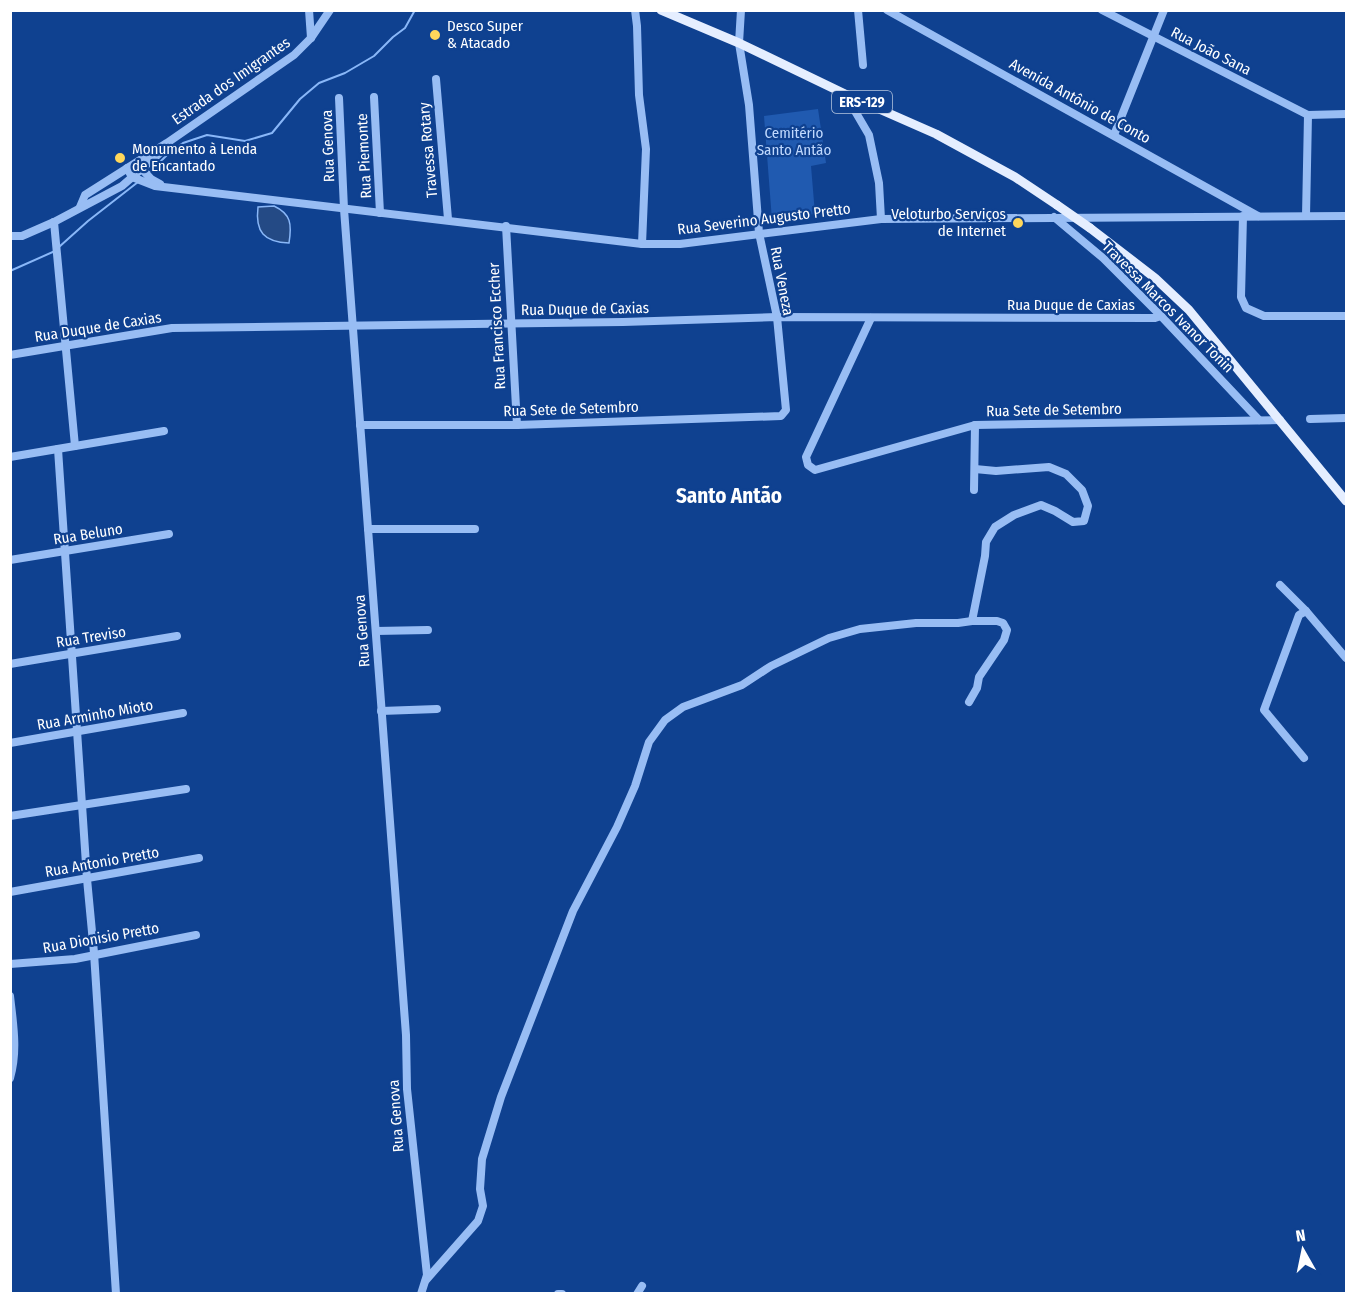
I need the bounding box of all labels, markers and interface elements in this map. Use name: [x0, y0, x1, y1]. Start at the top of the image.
place label: Desco Super & Atacado: [447, 17, 524, 52]
street label: Rua João Sana: [1168, 23, 1254, 79]
marker: Desco Super & Atacado: [428, 28, 442, 42]
street label: Estrada dos Imigrantes: [169, 33, 293, 129]
street label: Avenida Antônio de Conto: [1006, 55, 1154, 147]
road number: ERS-129: [832, 91, 892, 113]
street label: Travessa Rotary: [415, 101, 441, 198]
street label: Rua Genova: [318, 109, 338, 183]
street label: Rua Piemonte: [353, 113, 375, 199]
park label: Cemitério Santo Antão: [757, 124, 831, 159]
place label: Monumento à Lenda de Encantado: [132, 140, 257, 175]
marker: Monumento à Lenda de Encantado: [113, 151, 127, 165]
street label: Rua Severino Augusto Pretto: [676, 199, 852, 239]
place label: Veloturbo Serviços de Internet: [891, 205, 1006, 240]
marker: Veloturbo Serviços de Internet: [1011, 216, 1025, 230]
street label: Travessa Marcos Ivanor Tonin: [1099, 238, 1237, 376]
street label: Rua Veneza: [766, 245, 798, 317]
street label: Rua Francisco Eccher: [485, 261, 509, 390]
street label: Rua Duque de Caxias: [1007, 296, 1135, 314]
street label: Rua Duque de Caxias: [521, 299, 649, 319]
street label: Rua Duque de Caxias: [33, 308, 163, 346]
street label: Rua Sete de Setembro: [503, 398, 639, 420]
street label: Rua Sete de Setembro: [986, 400, 1122, 420]
district label: Santo Antão: [676, 483, 782, 509]
street label: Rua Beluno: [52, 520, 124, 548]
street label: Rua Genova: [350, 594, 374, 668]
street label: Rua Treviso: [55, 623, 127, 651]
street label: Rua Arminho Mioto: [36, 696, 155, 734]
street label: Rua Antonio Pretto: [44, 843, 161, 881]
street label: Rua Dionisio Pretto: [41, 919, 161, 957]
street label: Rua Genova: [384, 1079, 408, 1153]
north arrow: [1273, 1220, 1333, 1280]
text: N: [1295, 1226, 1307, 1246]

